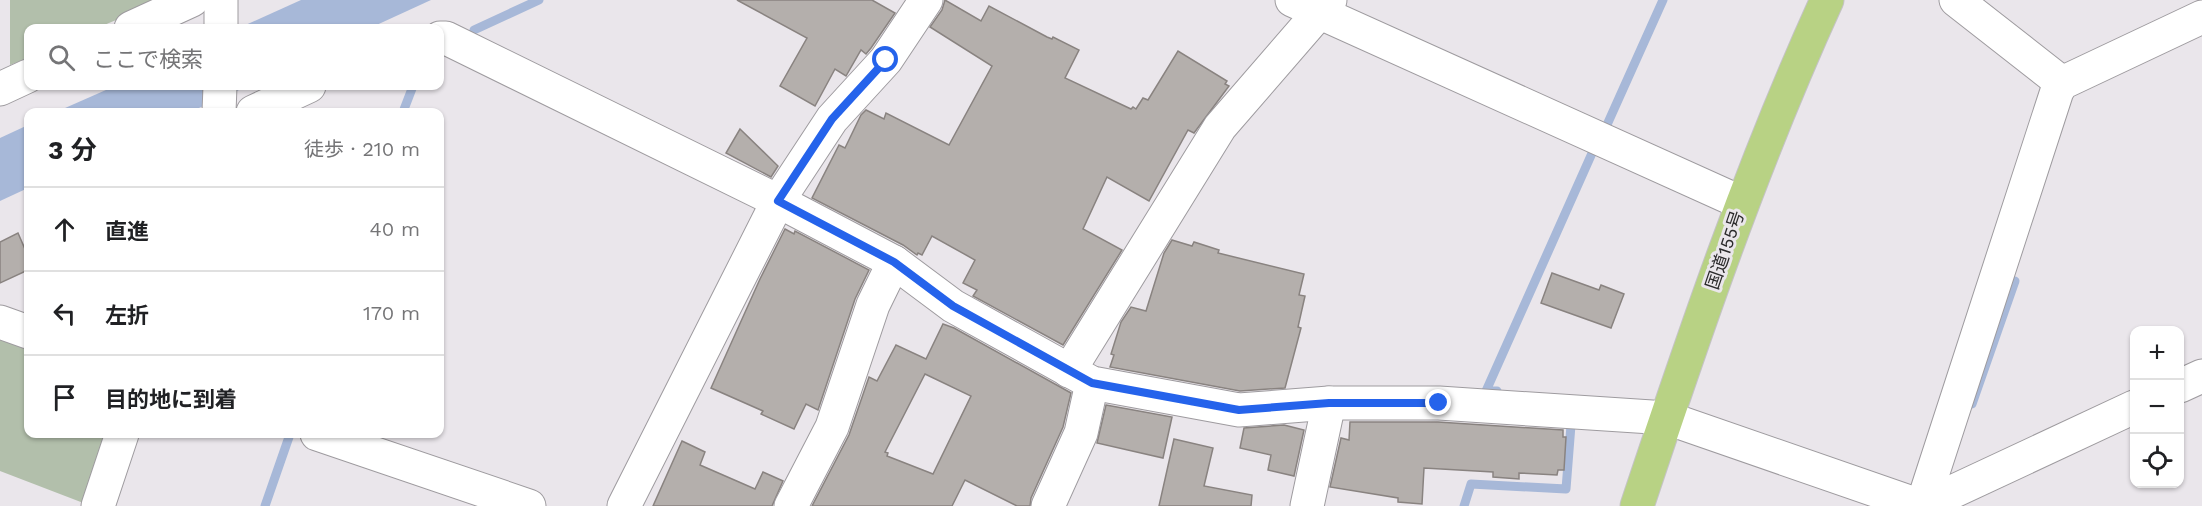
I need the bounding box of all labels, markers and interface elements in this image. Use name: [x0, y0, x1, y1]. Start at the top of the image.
search box: [24, 24, 444, 90]
icon: search: [45, 41, 78, 74]
route start: [872, 46, 898, 72]
text: ここで検索: [93, 47, 203, 72]
text: 3 分: [48, 135, 97, 165]
text: 徒歩 · 210 m: [304, 137, 420, 161]
street label: 国道155号: [1701, 208, 1748, 292]
icon: ahead: [48, 213, 81, 246]
text: 40 m: [369, 217, 420, 241]
text: 直進: [105, 219, 149, 244]
icon: left: [48, 297, 81, 330]
text: 170 m: [363, 301, 420, 325]
text: 左折: [105, 303, 149, 328]
map controls: [2130, 326, 2184, 488]
button: +: [2130, 326, 2184, 380]
button: −: [2130, 380, 2184, 434]
icon: arrive: [48, 381, 81, 414]
text: 目的地に到着: [105, 387, 237, 412]
route end: [1425, 389, 1451, 415]
button: locate: [2130, 434, 2184, 488]

